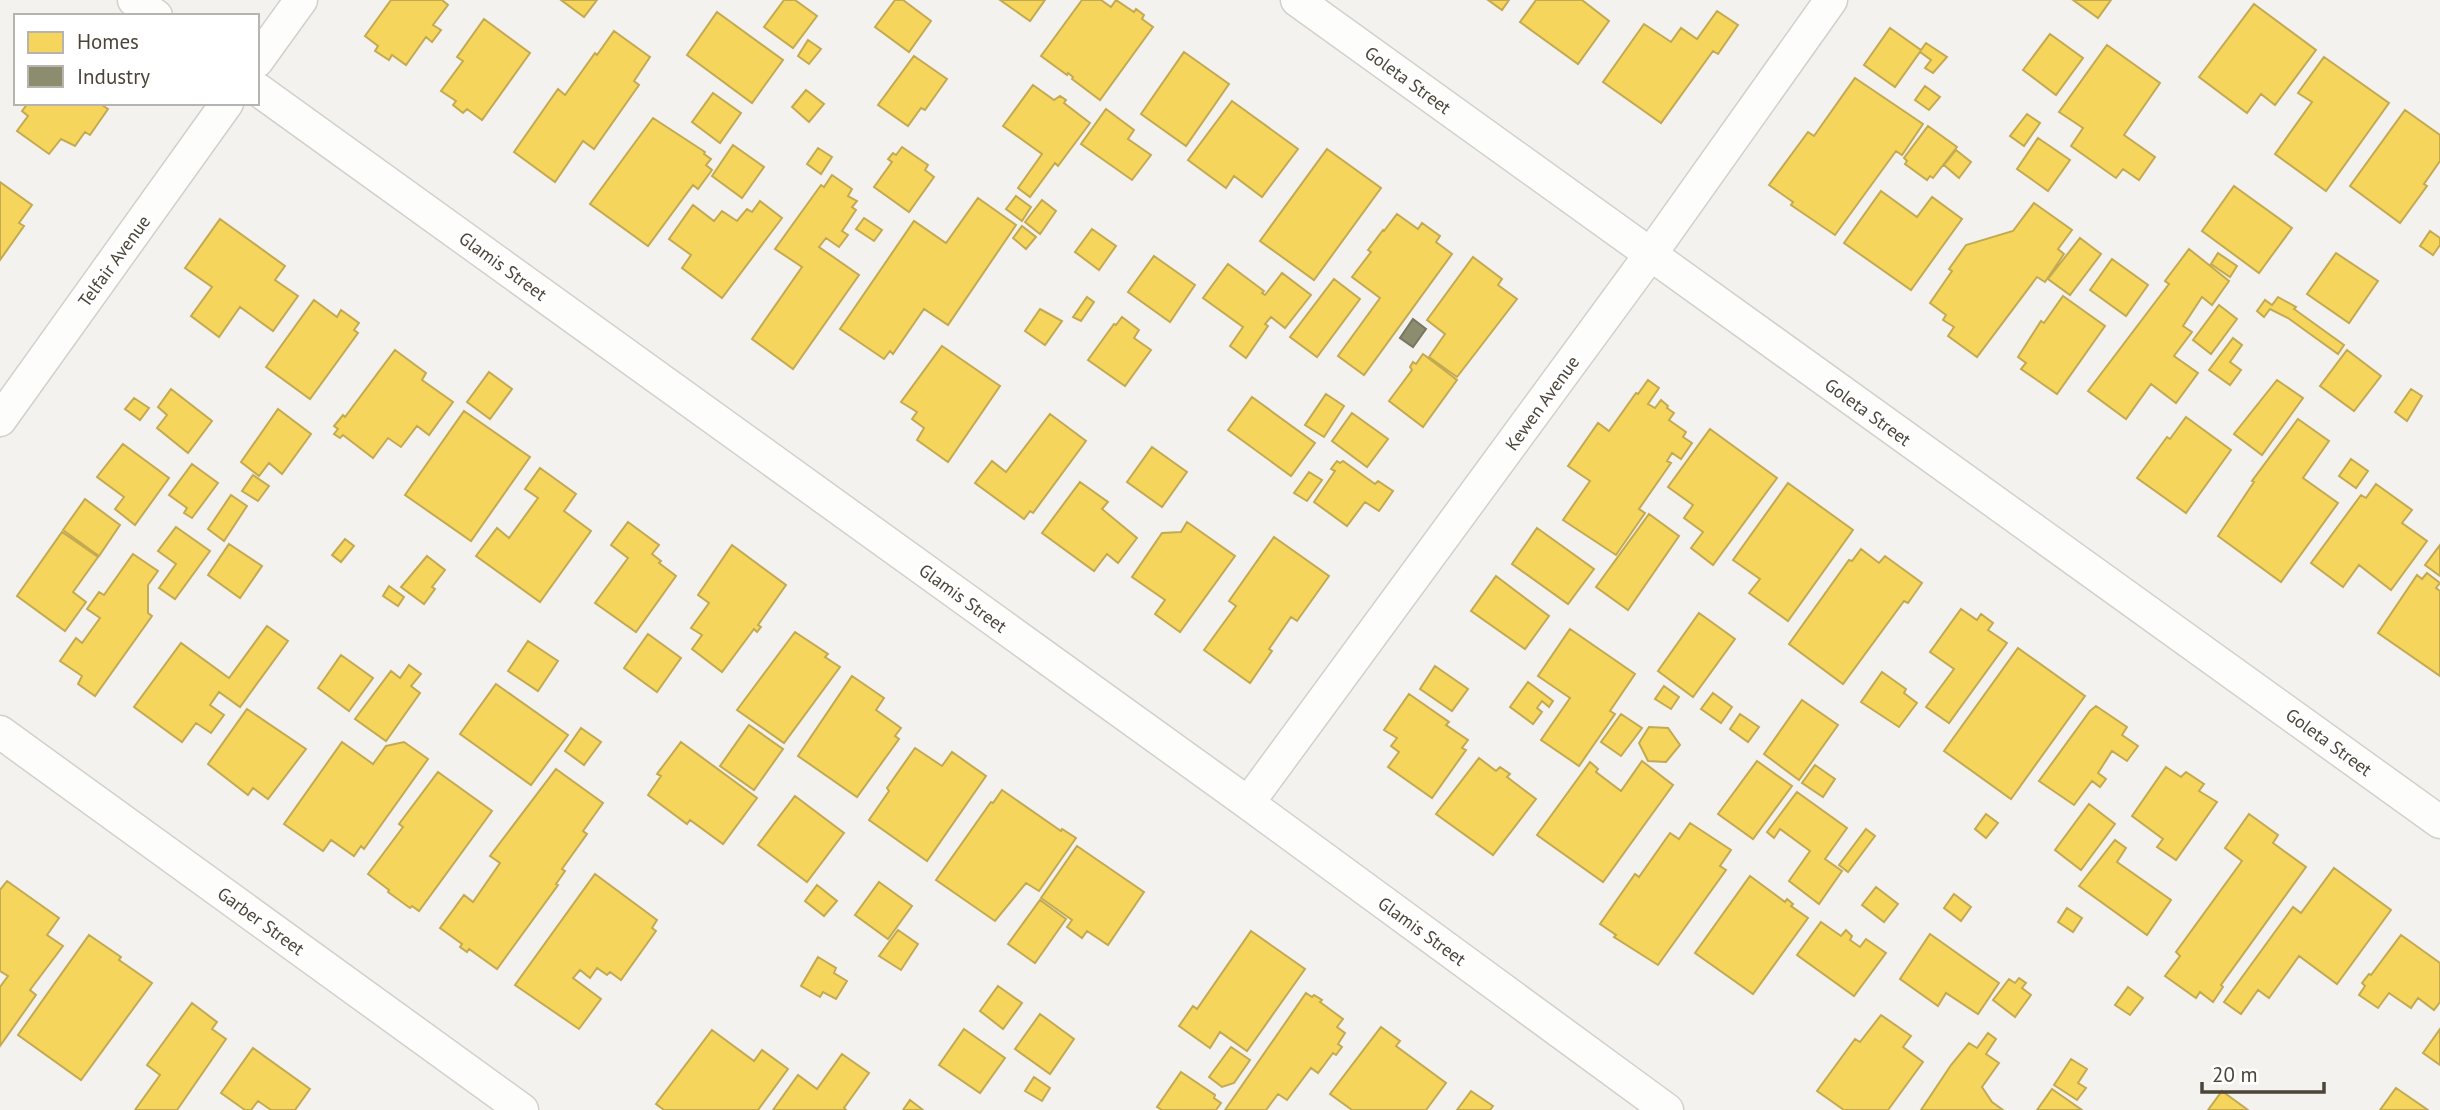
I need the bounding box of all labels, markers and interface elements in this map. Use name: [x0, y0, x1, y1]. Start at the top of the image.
legend: [14, 14, 259, 105]
text: Homes: [77, 28, 139, 55]
street label: Goleta Street: [1360, 41, 1456, 119]
text: Industry: [77, 63, 150, 90]
street label: Telfair Avenue: [73, 210, 155, 312]
street label: Glamis Street: [455, 226, 551, 306]
street label: Kewen Avenue: [1500, 351, 1584, 455]
street label: Goleta Street: [1820, 373, 1916, 451]
street label: Glamis Street: [915, 558, 1011, 638]
street label: Goleta Street: [2281, 703, 2377, 781]
street label: Garber Street: [213, 882, 309, 960]
street label: Glamis Street: [1374, 891, 1470, 971]
scale bar: [2202, 1050, 2324, 1094]
text: 20 m: [2212, 1061, 2258, 1088]

